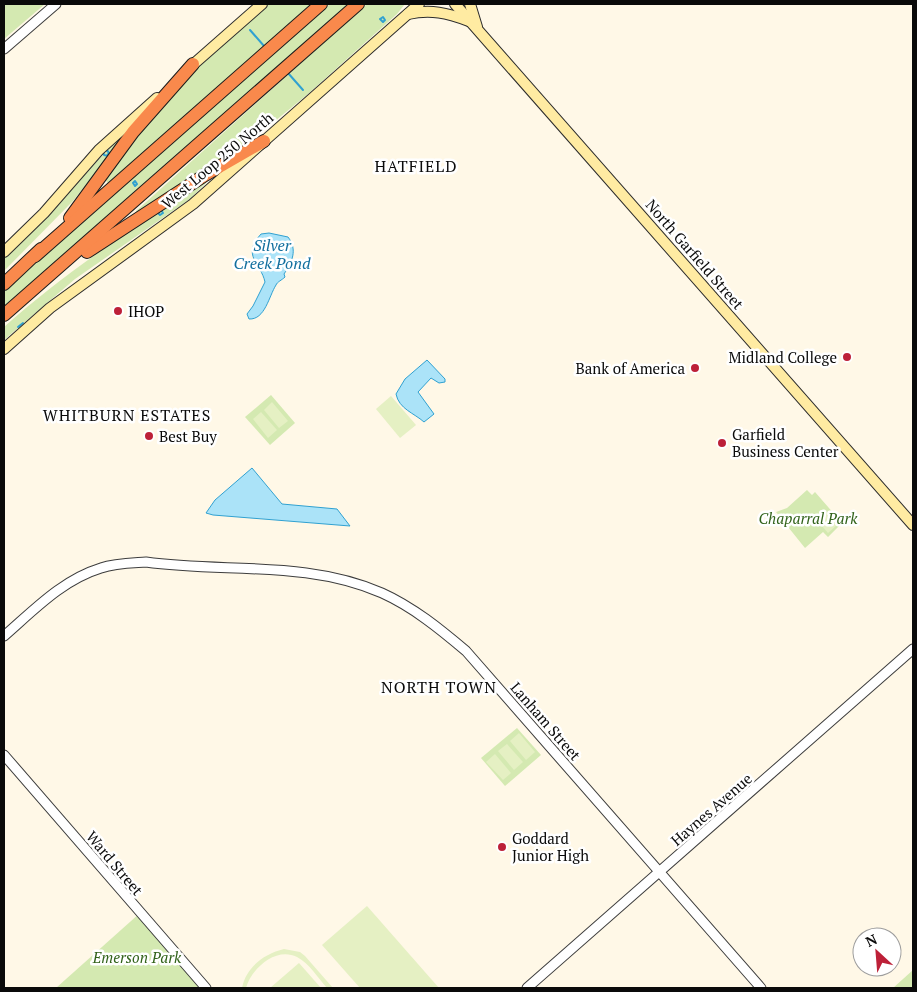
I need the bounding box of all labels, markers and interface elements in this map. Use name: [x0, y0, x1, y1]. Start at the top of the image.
street label: West Loop 250 North: [157, 107, 277, 213]
district label: HATFIELD: [375, 155, 457, 177]
street label: North Garfield Street: [642, 195, 749, 314]
water label: Silver Creek Pond: [233, 234, 311, 274]
place label: IHOP: [128, 301, 164, 321]
marker: IHOP: [112, 305, 124, 317]
place label: Midland College: [729, 347, 837, 367]
marker: Midland College: [841, 351, 853, 363]
place label: Bank of America: [576, 358, 685, 378]
marker: Bank of America: [689, 362, 701, 374]
district label: WHITBURN ESTATES: [43, 404, 211, 426]
place label: Garfield Business Center: [732, 424, 839, 461]
place label: Best Buy: [159, 426, 217, 446]
marker: Best Buy: [143, 430, 155, 442]
marker: Garfield Business Center: [716, 437, 728, 449]
park label: Chaparral Park: [759, 508, 858, 528]
district label: NORTH TOWN: [381, 676, 497, 698]
street label: Lanham Street: [506, 678, 586, 765]
street label: Haynes Avenue: [666, 768, 756, 850]
street label: Ward Street: [82, 827, 148, 900]
place label: Goddard Junior High: [512, 828, 589, 865]
marker: Goddard Junior High: [496, 841, 508, 853]
north arrow: [852, 927, 902, 977]
text: N: [862, 929, 880, 951]
park label: Emerson Park: [92, 947, 182, 967]

